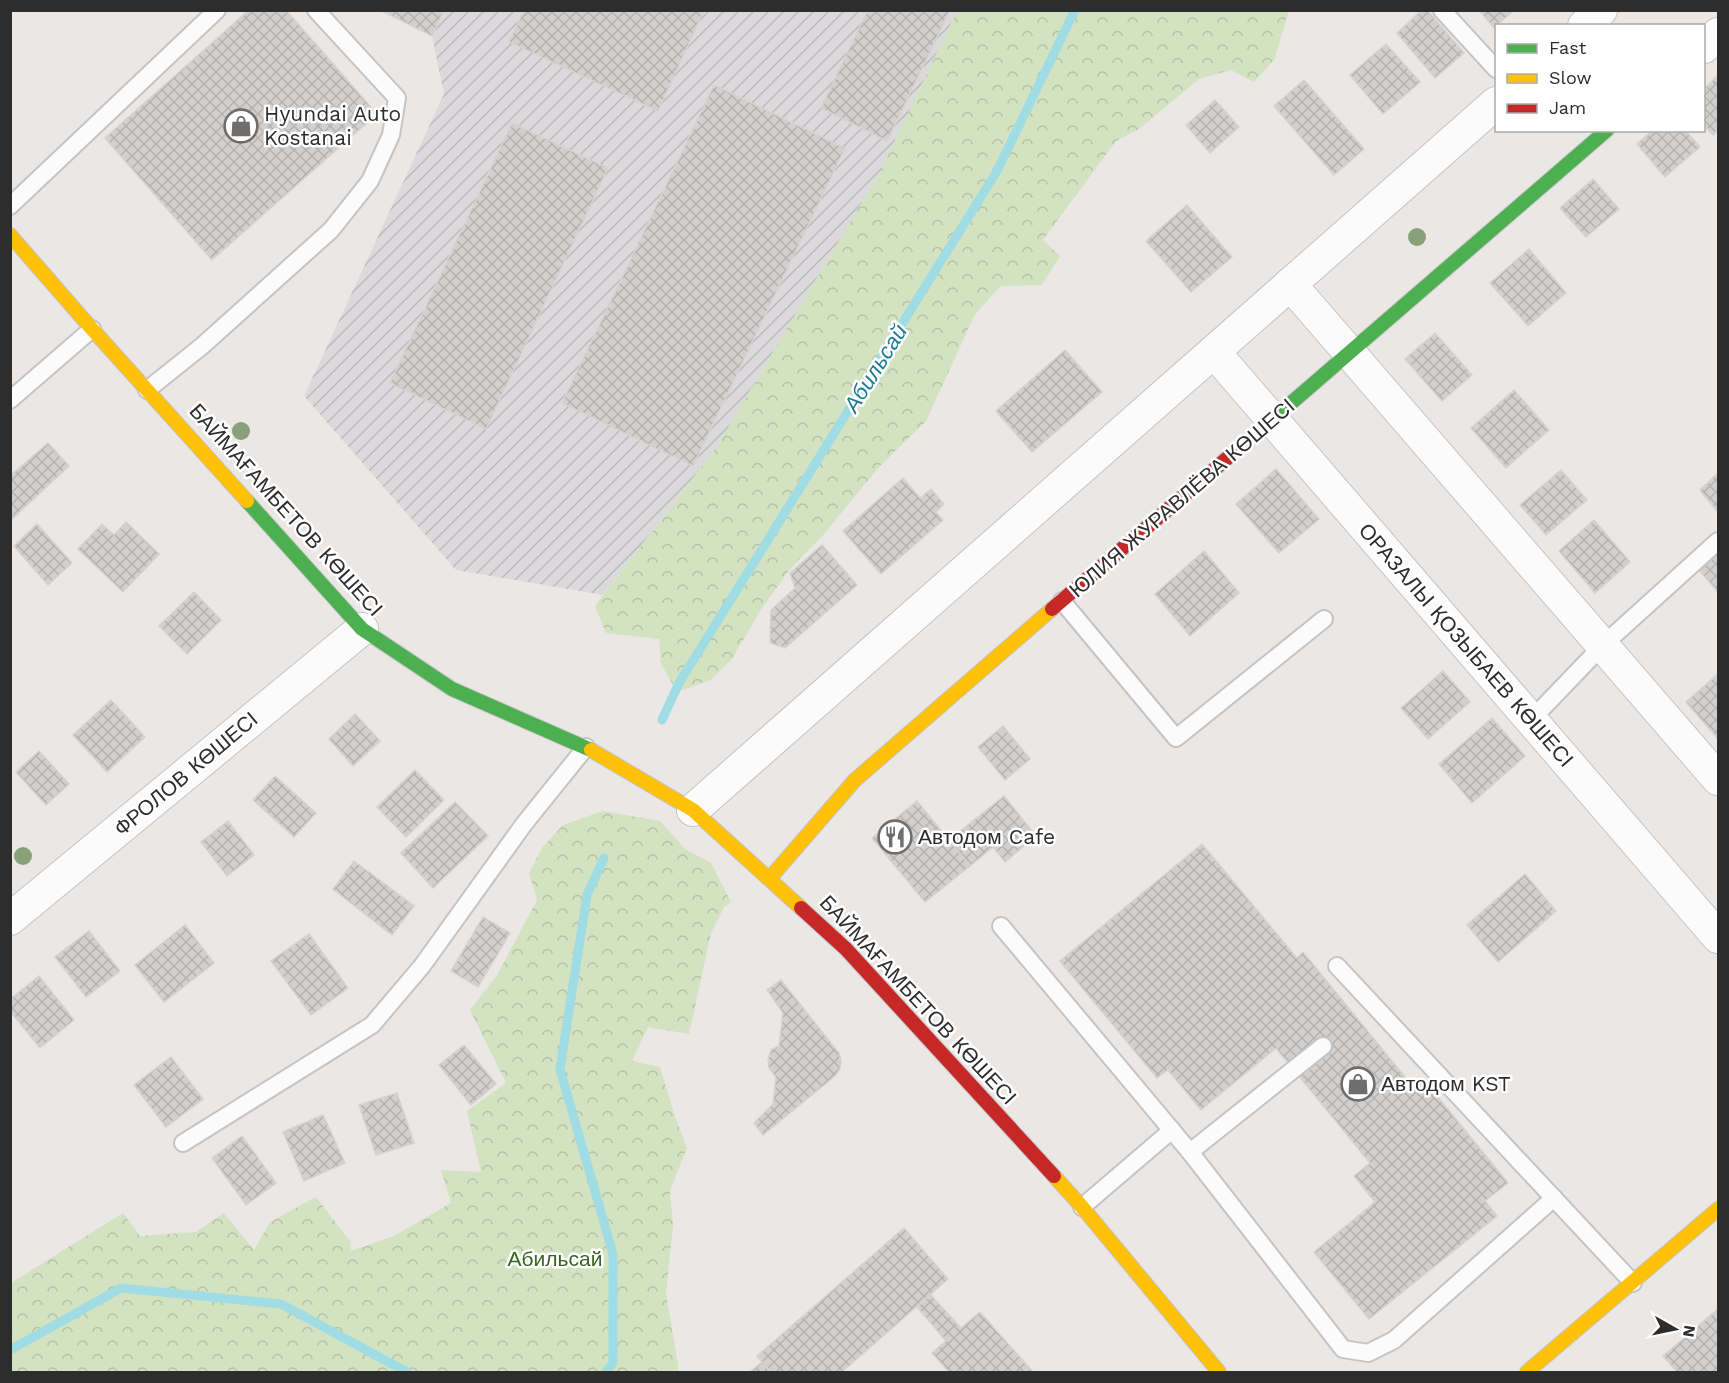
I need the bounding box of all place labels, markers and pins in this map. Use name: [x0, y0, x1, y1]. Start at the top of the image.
place label: Hyundai Auto Kostanai: [264, 101, 401, 150]
shop icon: Hyundai Auto Kostanai: [223, 108, 259, 144]
restaurant icon: Автодом Cafe: [877, 819, 913, 855]
place label: Автодом Cafe: [918, 824, 1055, 849]
shop icon: Автодом KST: [1340, 1066, 1376, 1102]
place label: Автодом KST: [1381, 1071, 1511, 1096]

